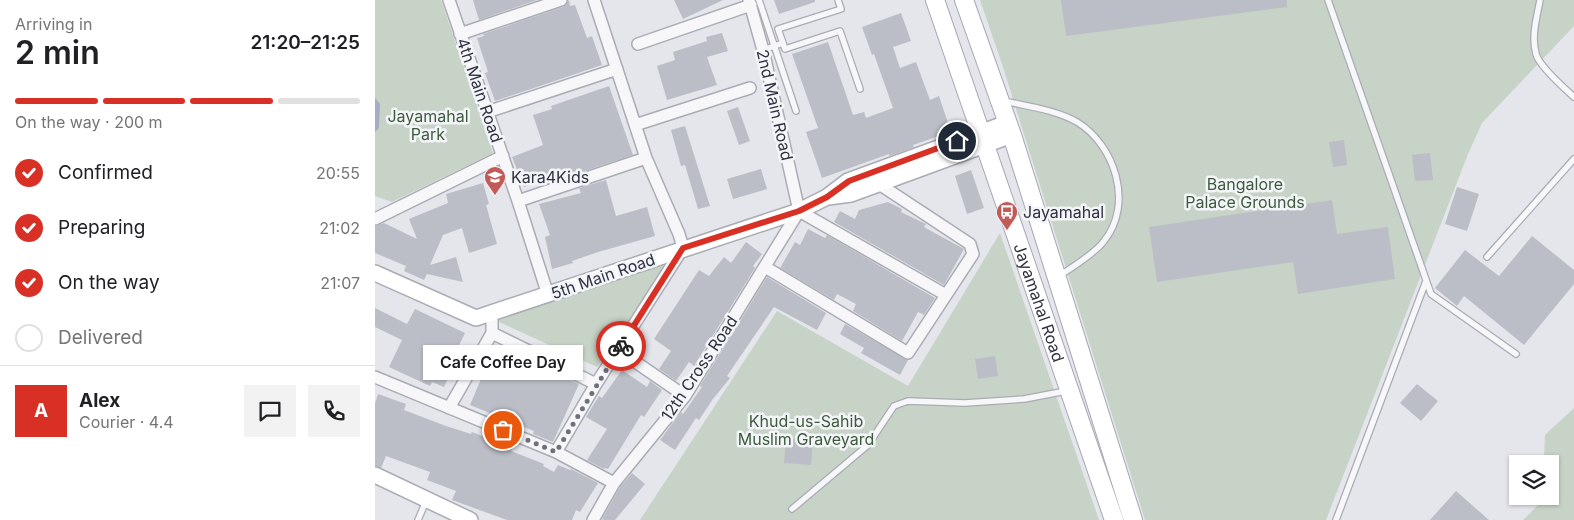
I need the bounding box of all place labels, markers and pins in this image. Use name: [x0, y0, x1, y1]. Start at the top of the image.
pin: [936, 120, 978, 162]
school or university icon: Kara4Kids: [483, 165, 507, 196]
place label: Kara4Kids: [511, 167, 589, 187]
bus stop icon: Jayamahal: [995, 200, 1019, 231]
place label: Jayamahal: [1023, 202, 1104, 222]
callout: Cafe Coffee Day: [423, 345, 583, 380]
pin: [482, 409, 524, 451]

